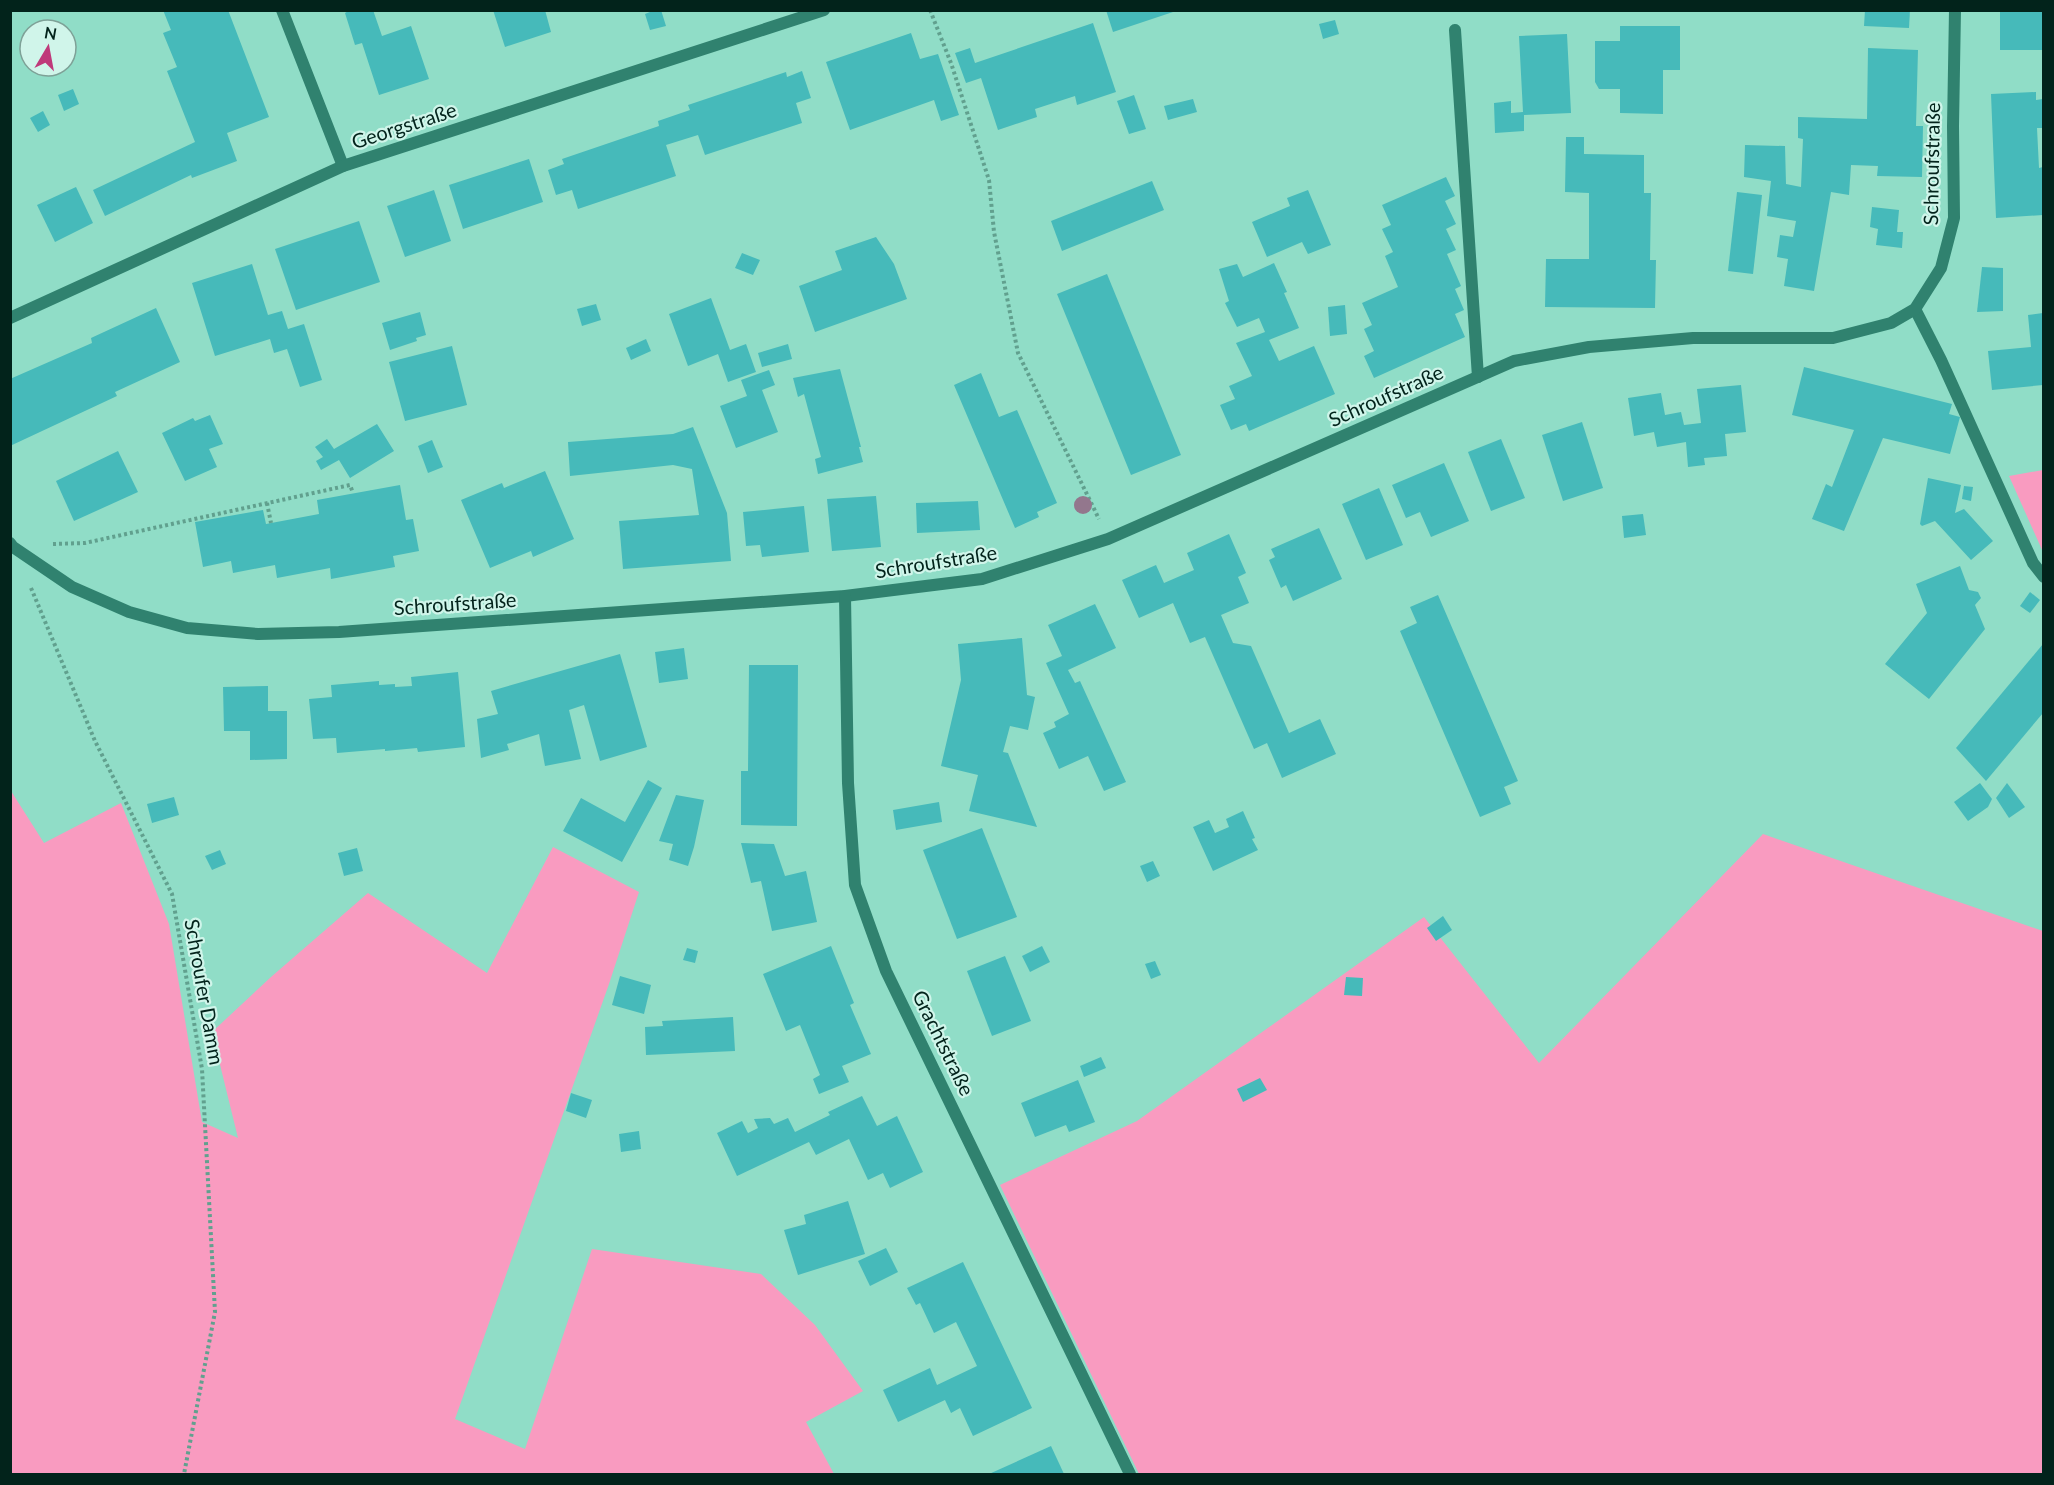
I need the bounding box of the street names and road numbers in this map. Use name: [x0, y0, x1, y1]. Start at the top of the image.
street label: Georgstraße: [348, 97, 459, 153]
street label: Schroufstraße: [1918, 102, 1944, 226]
street label: Schroufstraße: [1325, 359, 1447, 431]
street label: Schroufstraße: [873, 540, 998, 582]
street label: Schroufstraße: [393, 587, 517, 619]
street label: Schroufer Damm: [180, 917, 230, 1067]
street label: Grachtstraße: [908, 986, 980, 1099]

